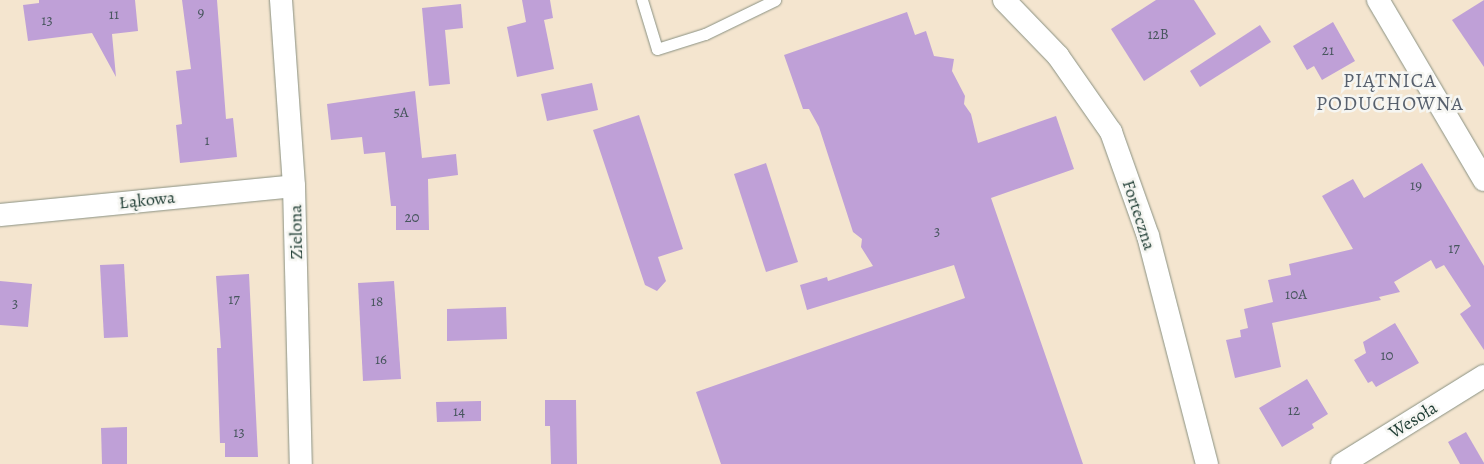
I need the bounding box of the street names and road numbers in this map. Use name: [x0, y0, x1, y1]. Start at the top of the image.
street label: Forteczna: [1118, 177, 1160, 253]
street label: Łąkowa: [118, 186, 176, 214]
street label: Zielona: [285, 204, 307, 260]
street label: Wesoła: [1385, 397, 1441, 443]

